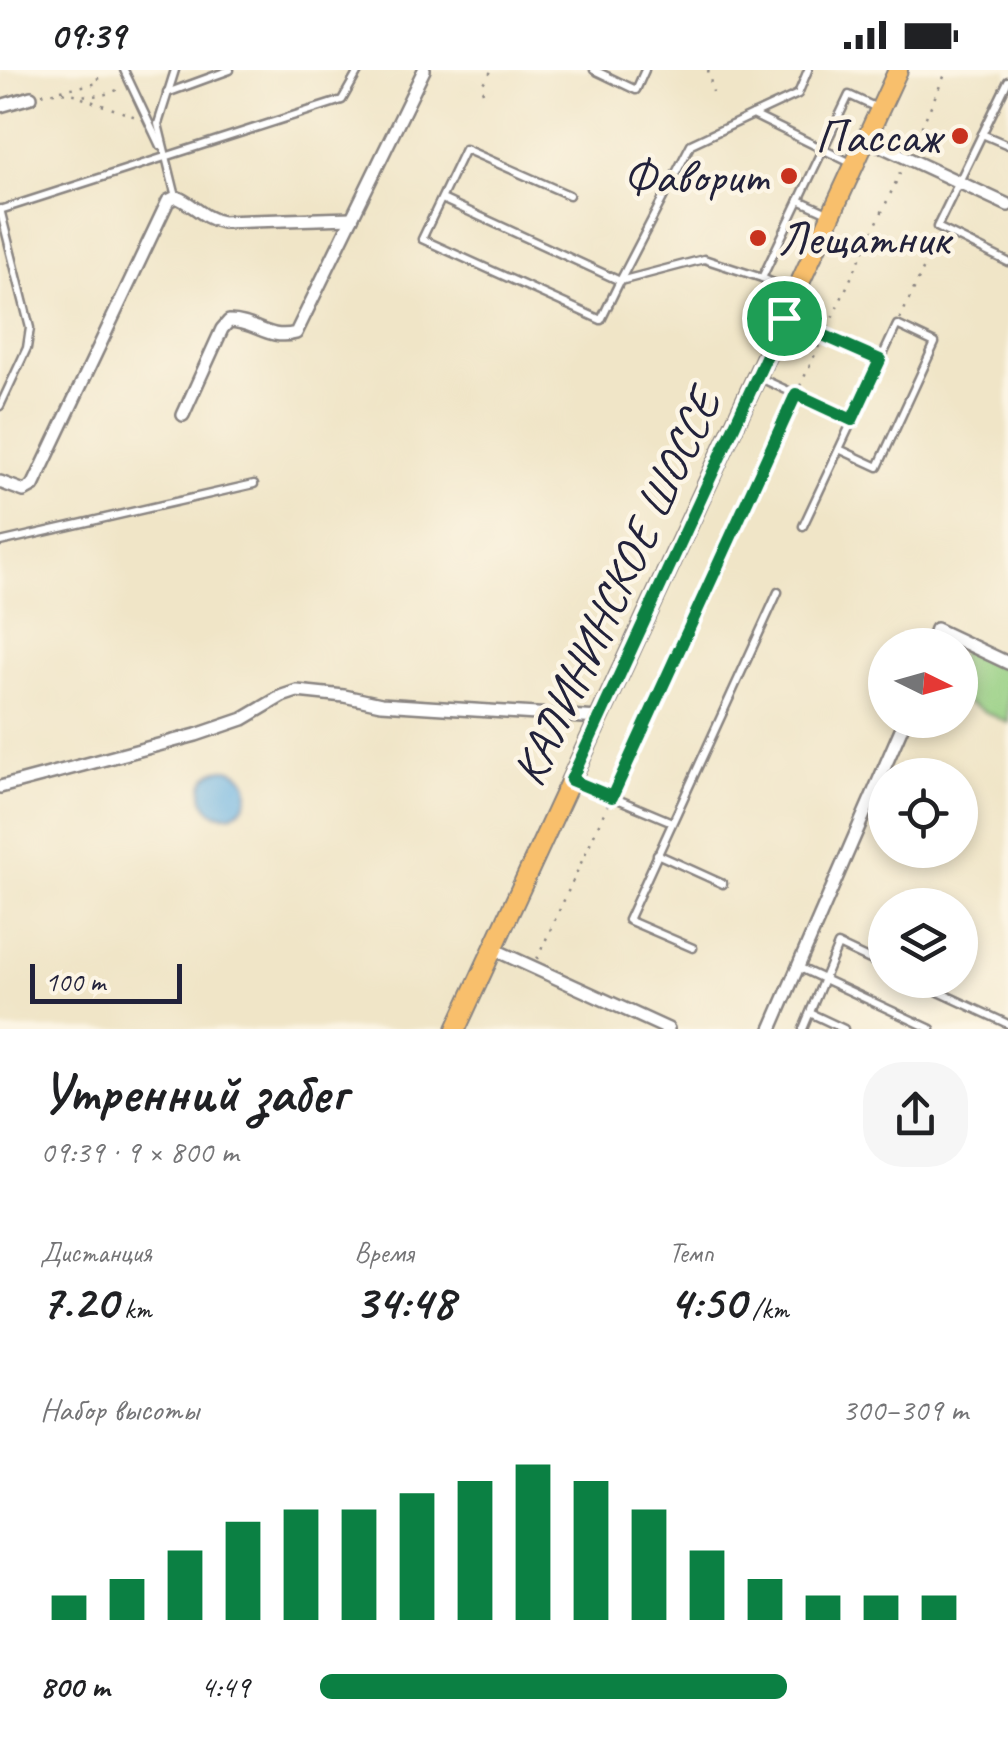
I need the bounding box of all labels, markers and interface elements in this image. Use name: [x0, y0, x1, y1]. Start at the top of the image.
text: 09:39: [50, 12, 125, 59]
place label: Пассаж: [815, 106, 946, 166]
marker: Пассаж: [949, 125, 971, 147]
place label: Фаворит: [623, 146, 770, 206]
marker: Фаворит: [778, 165, 800, 187]
place label: Лещатник: [778, 208, 954, 268]
marker: Лещатник: [747, 227, 769, 249]
pin: [742, 276, 827, 361]
icon: arrive: [757, 291, 812, 346]
street label: КАЛИНИНСКОЕ ШОССЕ: [498, 375, 736, 795]
north arrow: [868, 628, 978, 738]
map controls: [868, 628, 978, 998]
button: locate: [868, 758, 978, 868]
button: layers: [868, 888, 978, 998]
scale bar: [30, 959, 182, 1004]
text: 100 m: [45, 964, 105, 999]
text: Утренний забег: [40, 1058, 347, 1128]
button: share: [863, 1062, 968, 1167]
text: 09:39 · 9 × 800 m: [40, 1131, 238, 1172]
text: Дистанция: [40, 1235, 152, 1270]
text: Время: [354, 1235, 413, 1270]
text: Темп: [669, 1235, 714, 1270]
text: 7.20: [40, 1270, 117, 1333]
text: 34:48: [354, 1270, 454, 1333]
text: 4:50: [669, 1270, 745, 1333]
text: km: [117, 1291, 151, 1326]
text: /km: [745, 1291, 789, 1326]
text: Набор высоты: [40, 1389, 199, 1430]
text: 300–309 m: [842, 1389, 968, 1430]
text: 800 m: [40, 1666, 109, 1707]
text: 4:49: [200, 1666, 250, 1707]

